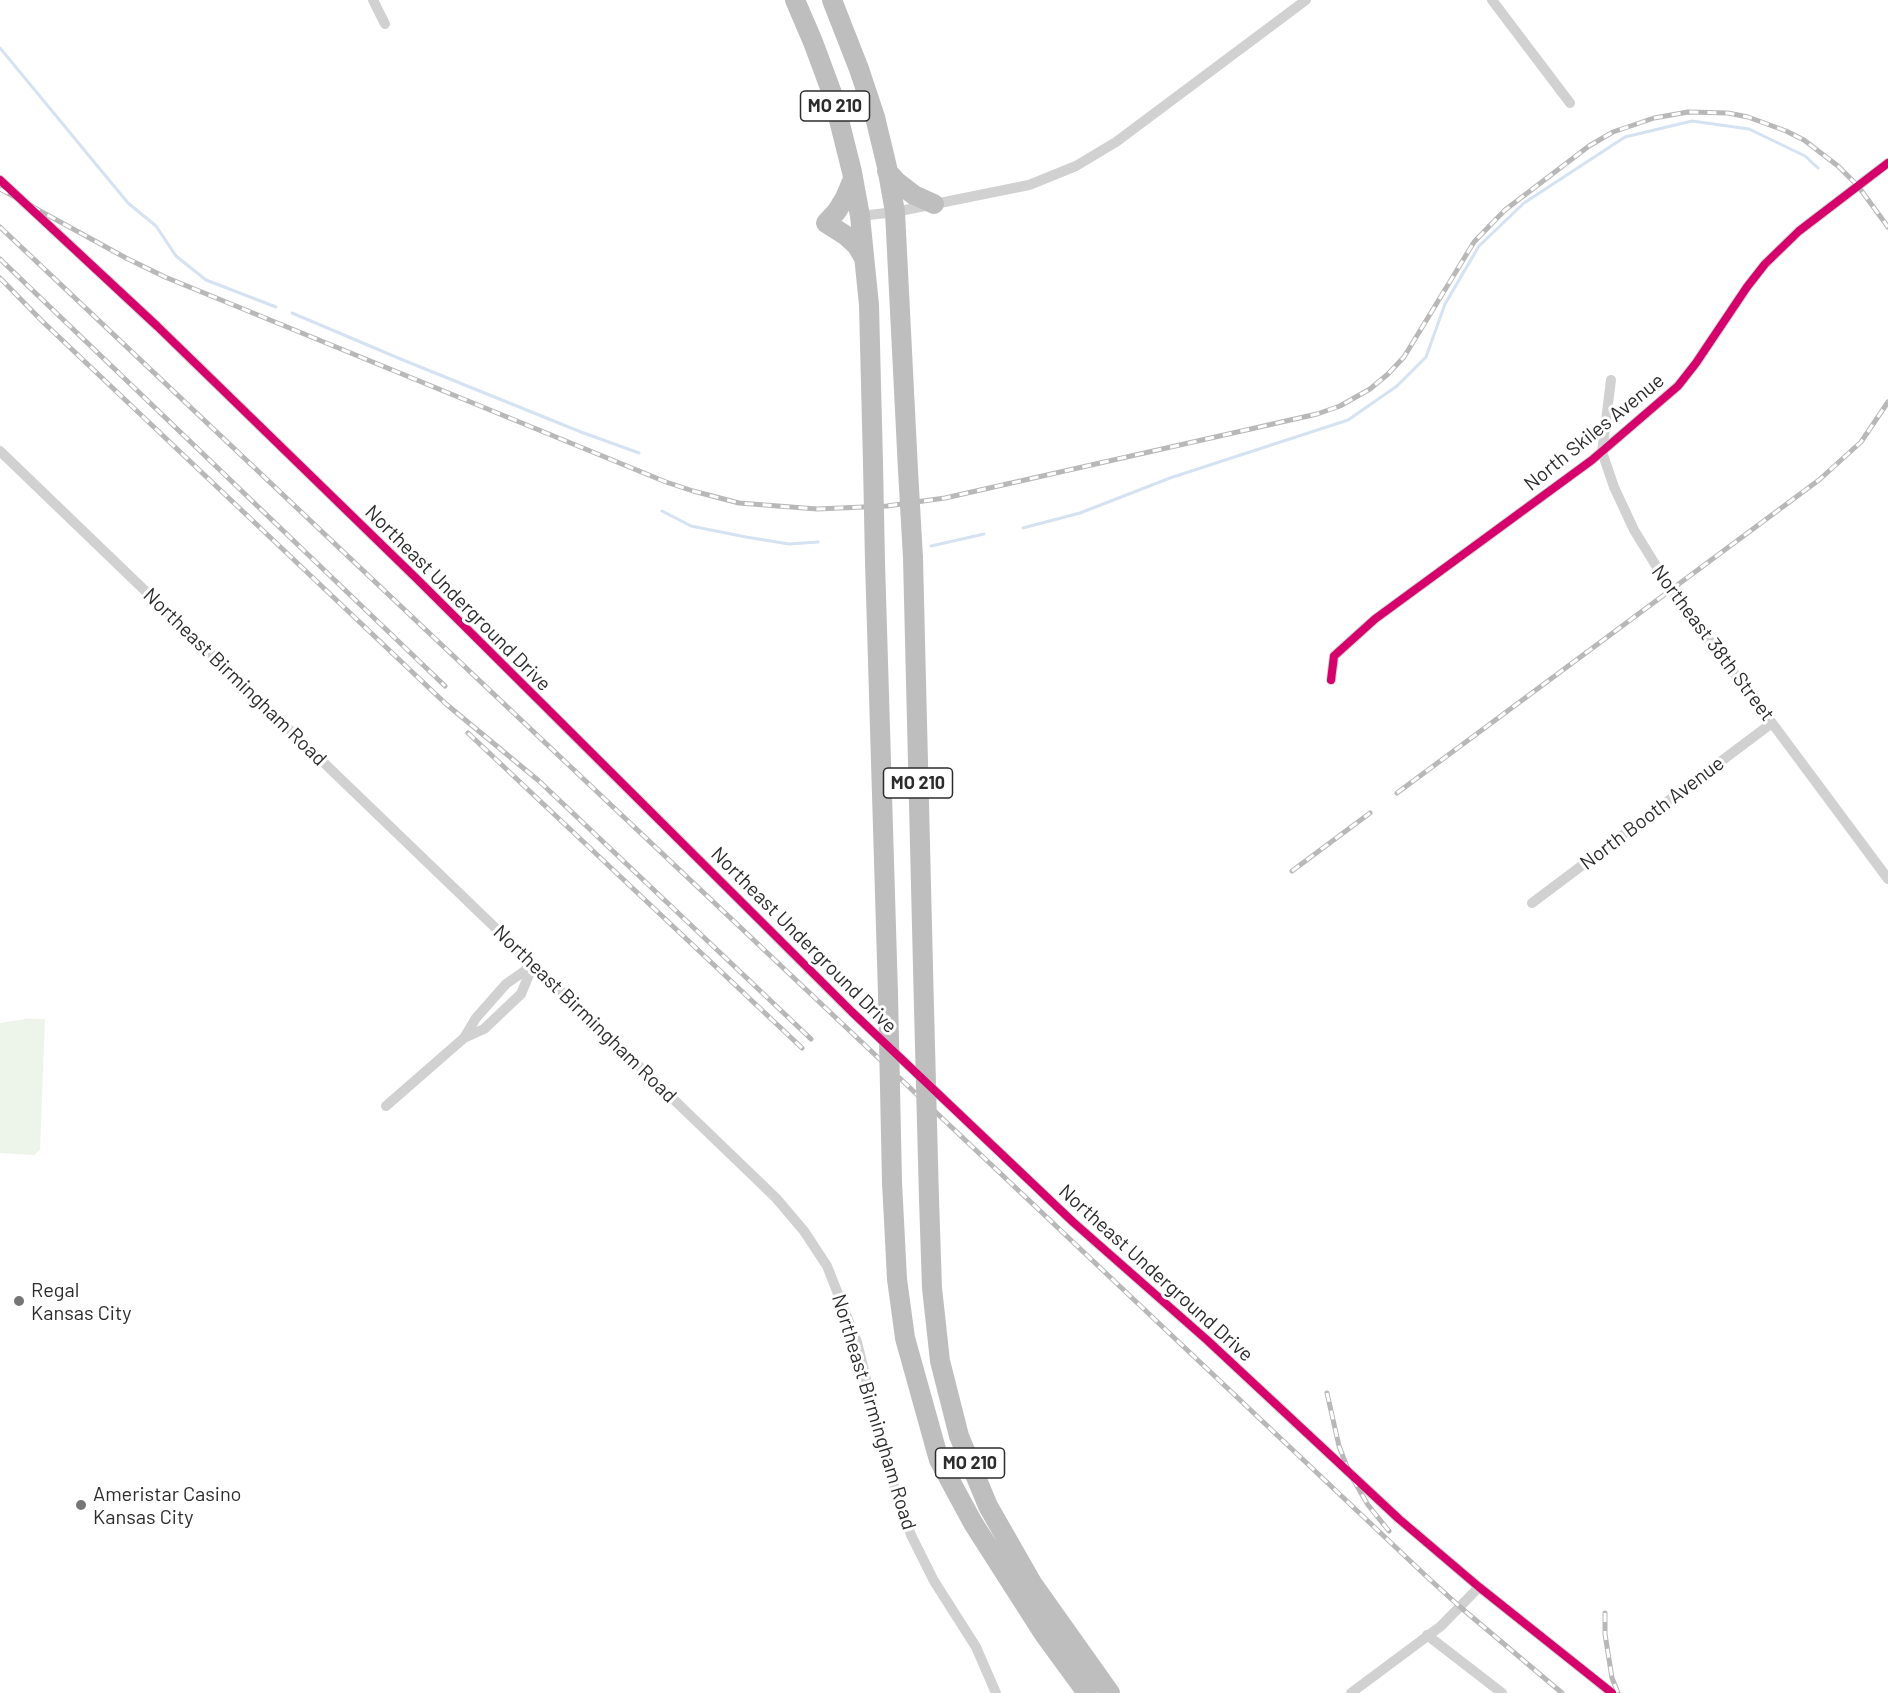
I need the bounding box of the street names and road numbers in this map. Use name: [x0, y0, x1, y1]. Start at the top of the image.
road number: MO 210: [800, 91, 870, 121]
street label: North Skiles Avenue: [1519, 368, 1669, 496]
street label: Northeast Underground Drive: [360, 500, 556, 696]
street label: Northeast 38th Street: [1647, 560, 1779, 726]
street label: Northeast Birmingham Road: [138, 583, 332, 771]
street label: North Booth Avenue: [1575, 751, 1729, 875]
road number: MO 210: [884, 768, 952, 798]
street label: Northeast Underground Drive: [706, 842, 902, 1038]
street label: Northeast Birmingham Road: [488, 920, 682, 1108]
street label: Northeast Underground Drive: [1054, 1179, 1258, 1367]
street label: Northeast Birmingham Road: [827, 1291, 921, 1533]
road number: MO 210: [936, 1448, 1004, 1478]

